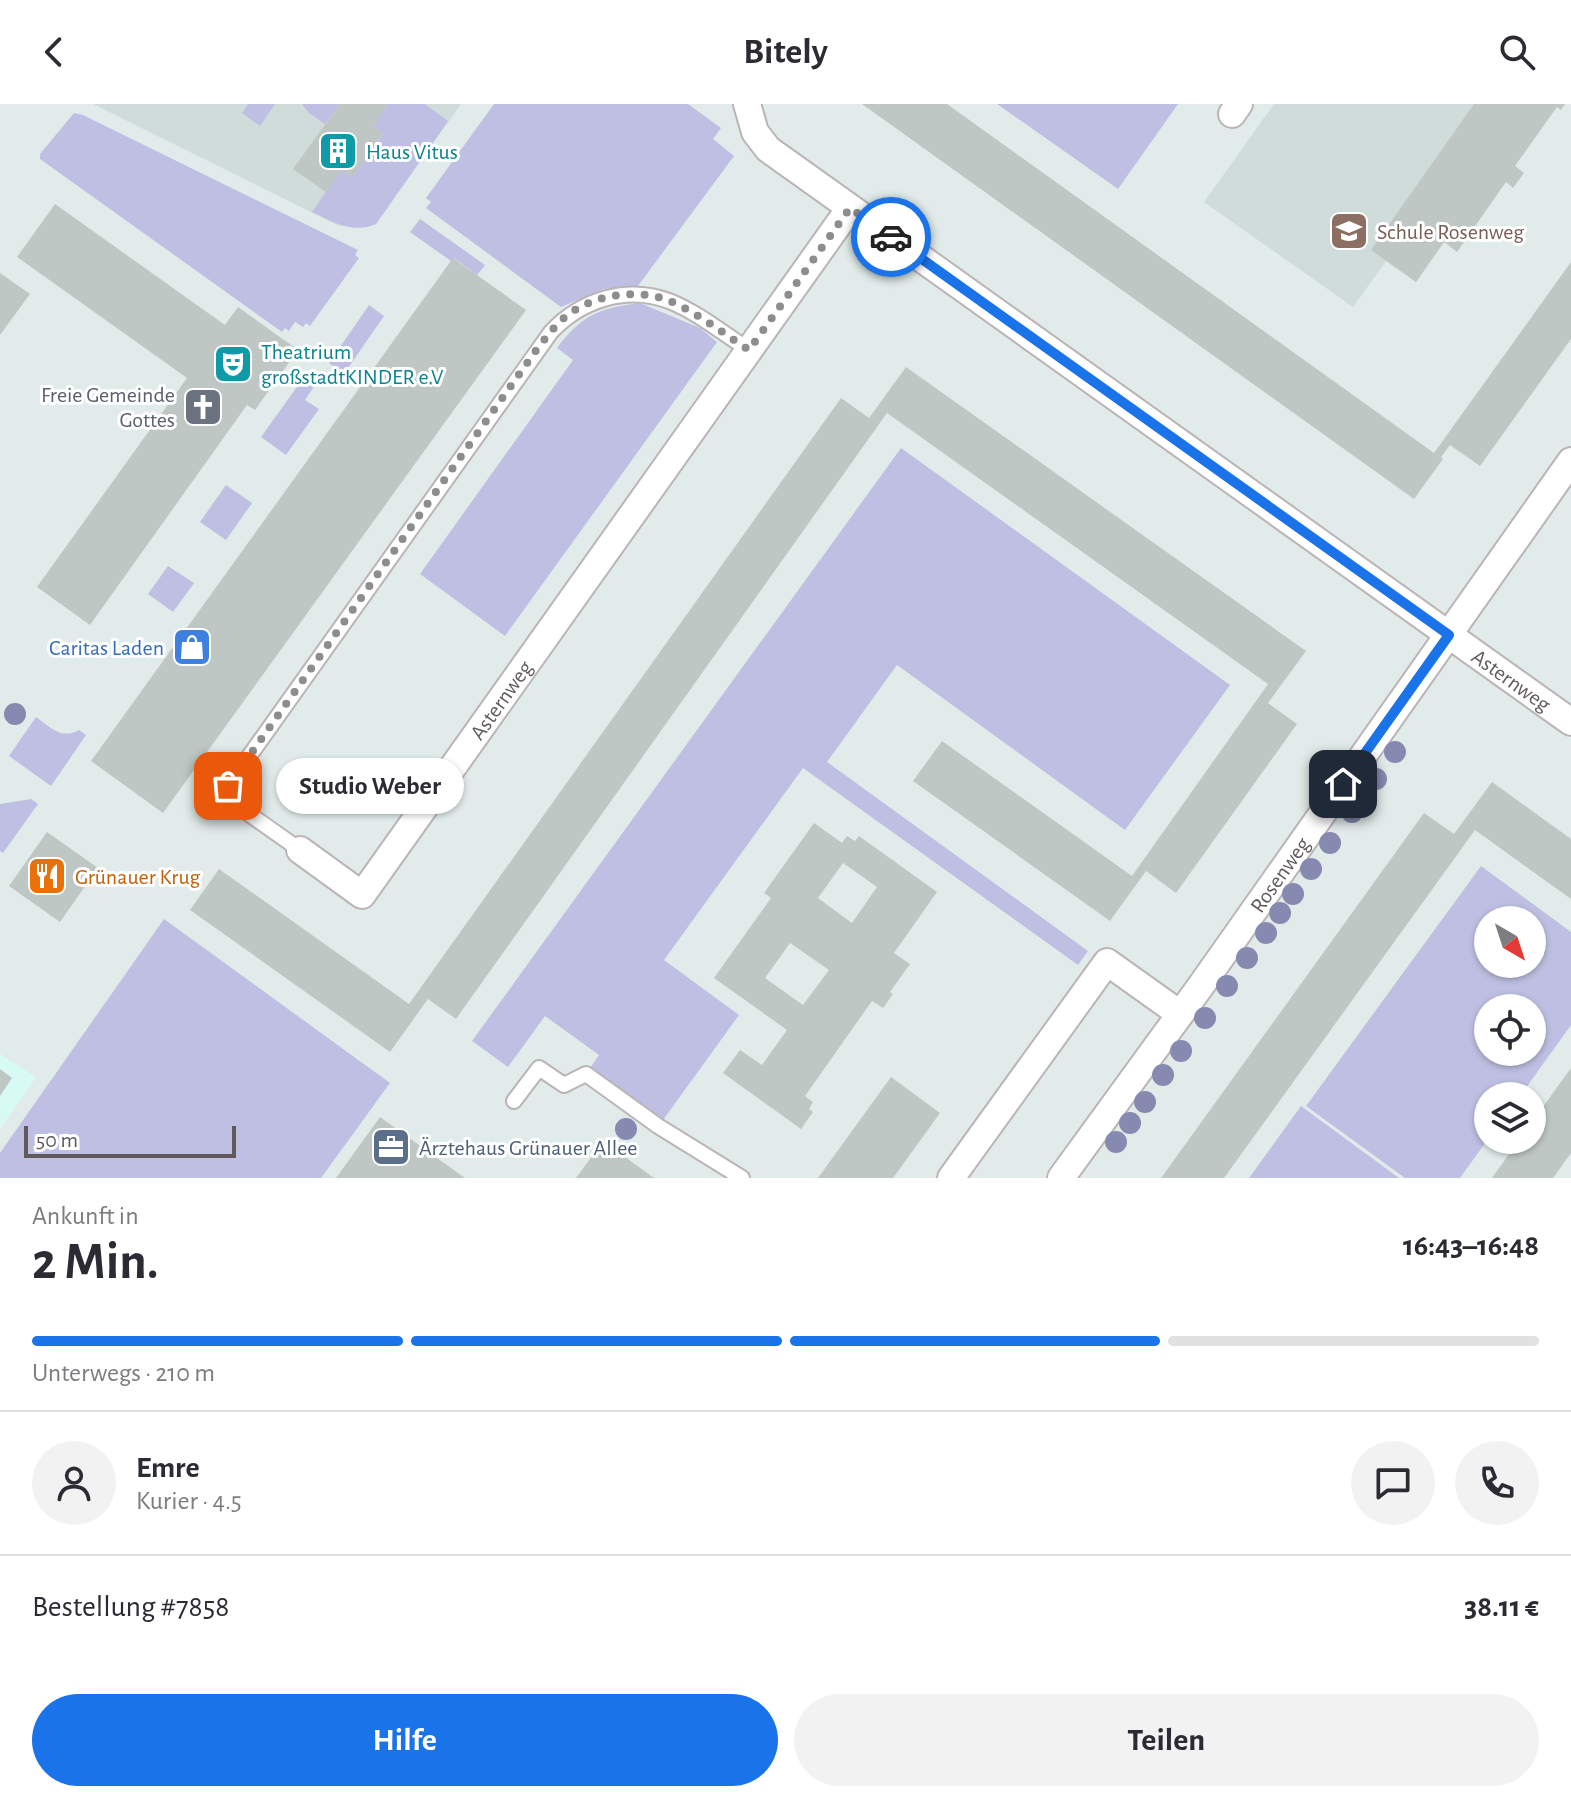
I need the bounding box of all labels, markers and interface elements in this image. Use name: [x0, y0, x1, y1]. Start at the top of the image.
icon: back: [32, 30, 76, 74]
icon: search: [1495, 30, 1539, 74]
text: Bitely: [743, 34, 828, 70]
building icon: Haus Vitus: [317, 130, 359, 172]
place label: Haus Vitus: [366, 141, 458, 163]
courier: [851, 197, 931, 277]
school or university icon: Schule Rosenweg: [1328, 210, 1370, 252]
icon: car: [869, 215, 913, 259]
place label: Schule Rosenweg: [1377, 221, 1524, 243]
place label: Theatrium großstadtKINDER e.V: [261, 341, 444, 388]
theatre icon: Theatrium großstadtKINDER e.V: [212, 343, 254, 385]
place label: Freie Gemeinde Gottes: [41, 384, 175, 431]
church icon: Freie Gemeinde Gottes: [182, 386, 224, 428]
shop icon: Caritas Laden: [171, 626, 213, 668]
place label: Caritas Laden: [49, 637, 164, 659]
street label: Asternweg: [1468, 645, 1555, 716]
street label: Asternweg: [466, 657, 537, 744]
pin: [1309, 750, 1377, 818]
pin: [194, 752, 262, 820]
callout: Studio Weber: [276, 758, 464, 814]
icon: home: [1321, 762, 1365, 806]
icon: bag: [206, 764, 250, 808]
text: Studio Weber: [299, 773, 441, 799]
street label: Rosenweg: [1246, 833, 1314, 917]
restaurant icon: Grünauer Krug: [26, 855, 68, 897]
place label: Grünauer Krug: [75, 866, 201, 888]
north arrow: [1474, 906, 1546, 978]
map controls: [1474, 906, 1546, 1154]
button: locate: [1474, 994, 1546, 1066]
button: layers: [1474, 1082, 1546, 1154]
scale bar: [24, 1122, 236, 1158]
office icon: Ärztehaus Grünauer Allee: [370, 1126, 412, 1168]
text: 50 m: [36, 1129, 78, 1151]
place label: Ärztehaus Grünauer Allee: [419, 1137, 637, 1159]
text: Ankunft in: [32, 1203, 139, 1229]
text: 16:43–16:48: [1403, 1231, 1539, 1261]
text: 2 Min.: [32, 1236, 159, 1288]
text: Unterwegs · 210 m: [32, 1360, 215, 1386]
button: person: [32, 1441, 116, 1525]
button: chat: [1351, 1441, 1435, 1525]
button: phone: [1455, 1441, 1539, 1525]
text: Emre: [136, 1453, 200, 1483]
text: Kurier · 4.5: [136, 1488, 242, 1514]
text: Bestellung #7858: [32, 1592, 230, 1622]
text: 38.11 €: [1464, 1592, 1539, 1622]
button: Hilfe: [32, 1694, 778, 1786]
button: Teilen: [794, 1694, 1539, 1786]

